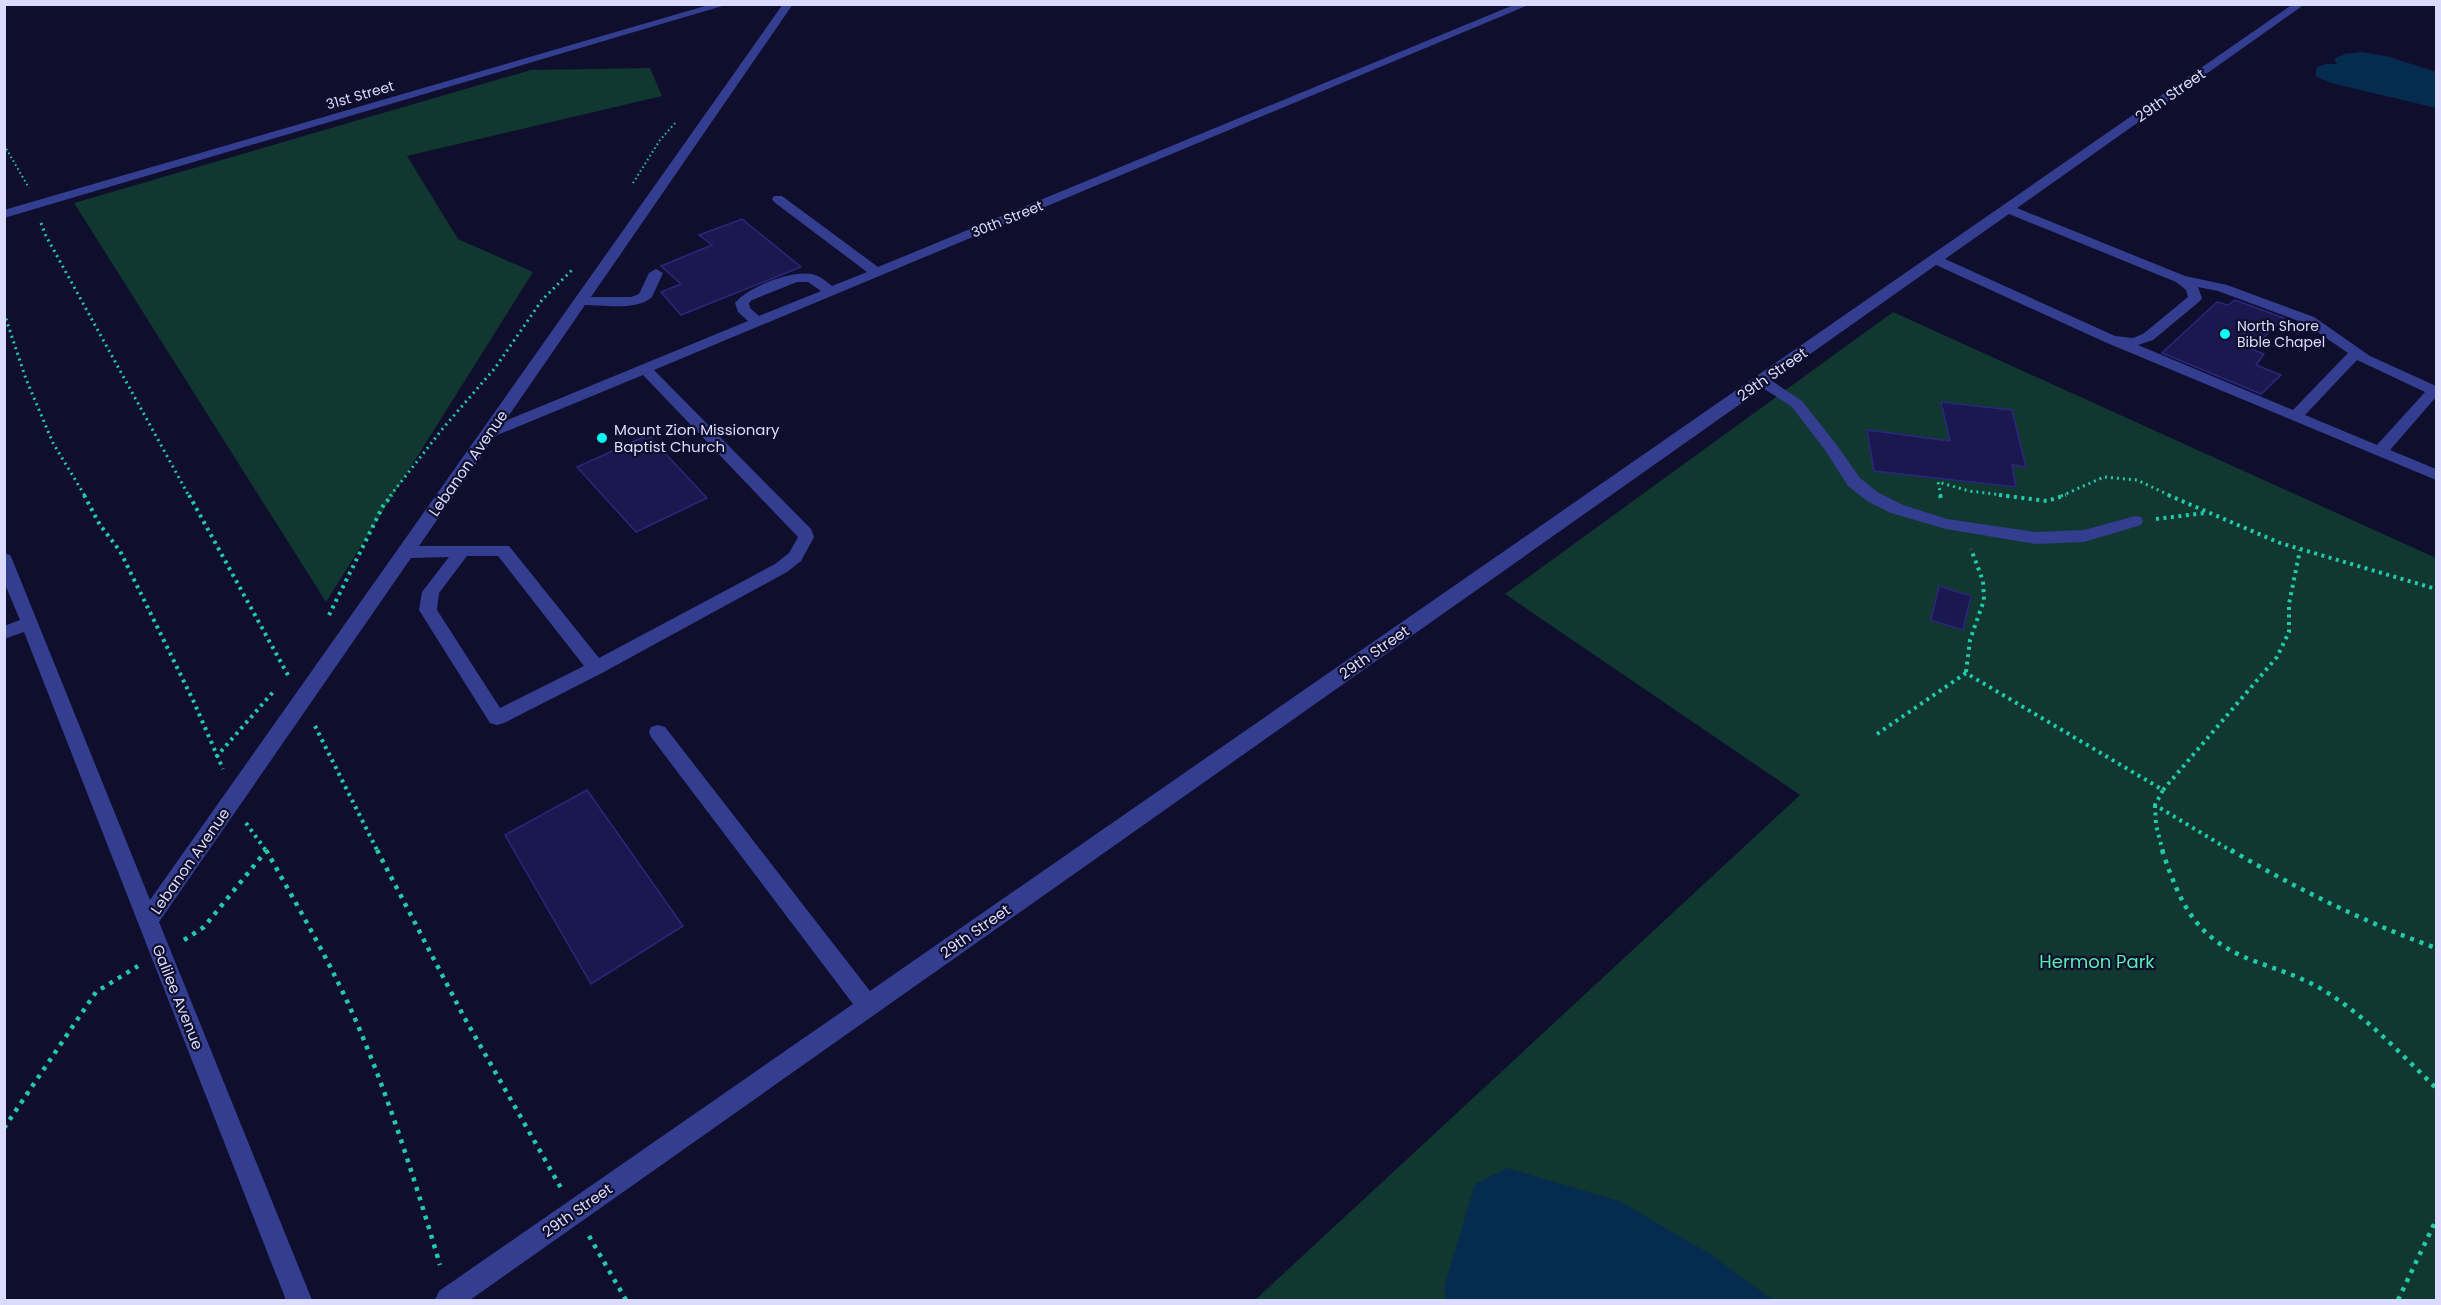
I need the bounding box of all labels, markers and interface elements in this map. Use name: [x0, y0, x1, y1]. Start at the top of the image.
street label: 29th Street: [2131, 63, 2209, 127]
street label: 31st Street: [324, 76, 396, 114]
street label: 30th Street: [968, 196, 1046, 242]
place label: North Shore Bible Chapel: [2237, 316, 2325, 352]
marker: North Shore Bible Chapel: [2218, 327, 2232, 341]
street label: 29th Street: [1733, 342, 1811, 406]
street label: Lebanon Avenue: [423, 406, 513, 520]
place label: Mount Zion Missionary Baptist Church: [614, 419, 780, 457]
marker: Mount Zion Missionary Baptist Church: [595, 431, 609, 445]
street label: 29th Street: [1335, 620, 1413, 684]
street label: Lebanon Avenue: [145, 804, 235, 918]
street label: 29th Street: [936, 899, 1014, 963]
street label: Galilee Avenue: [147, 941, 209, 1053]
park label: Hermon Park: [2039, 949, 2155, 974]
street label: 29th Street: [538, 1178, 616, 1242]

